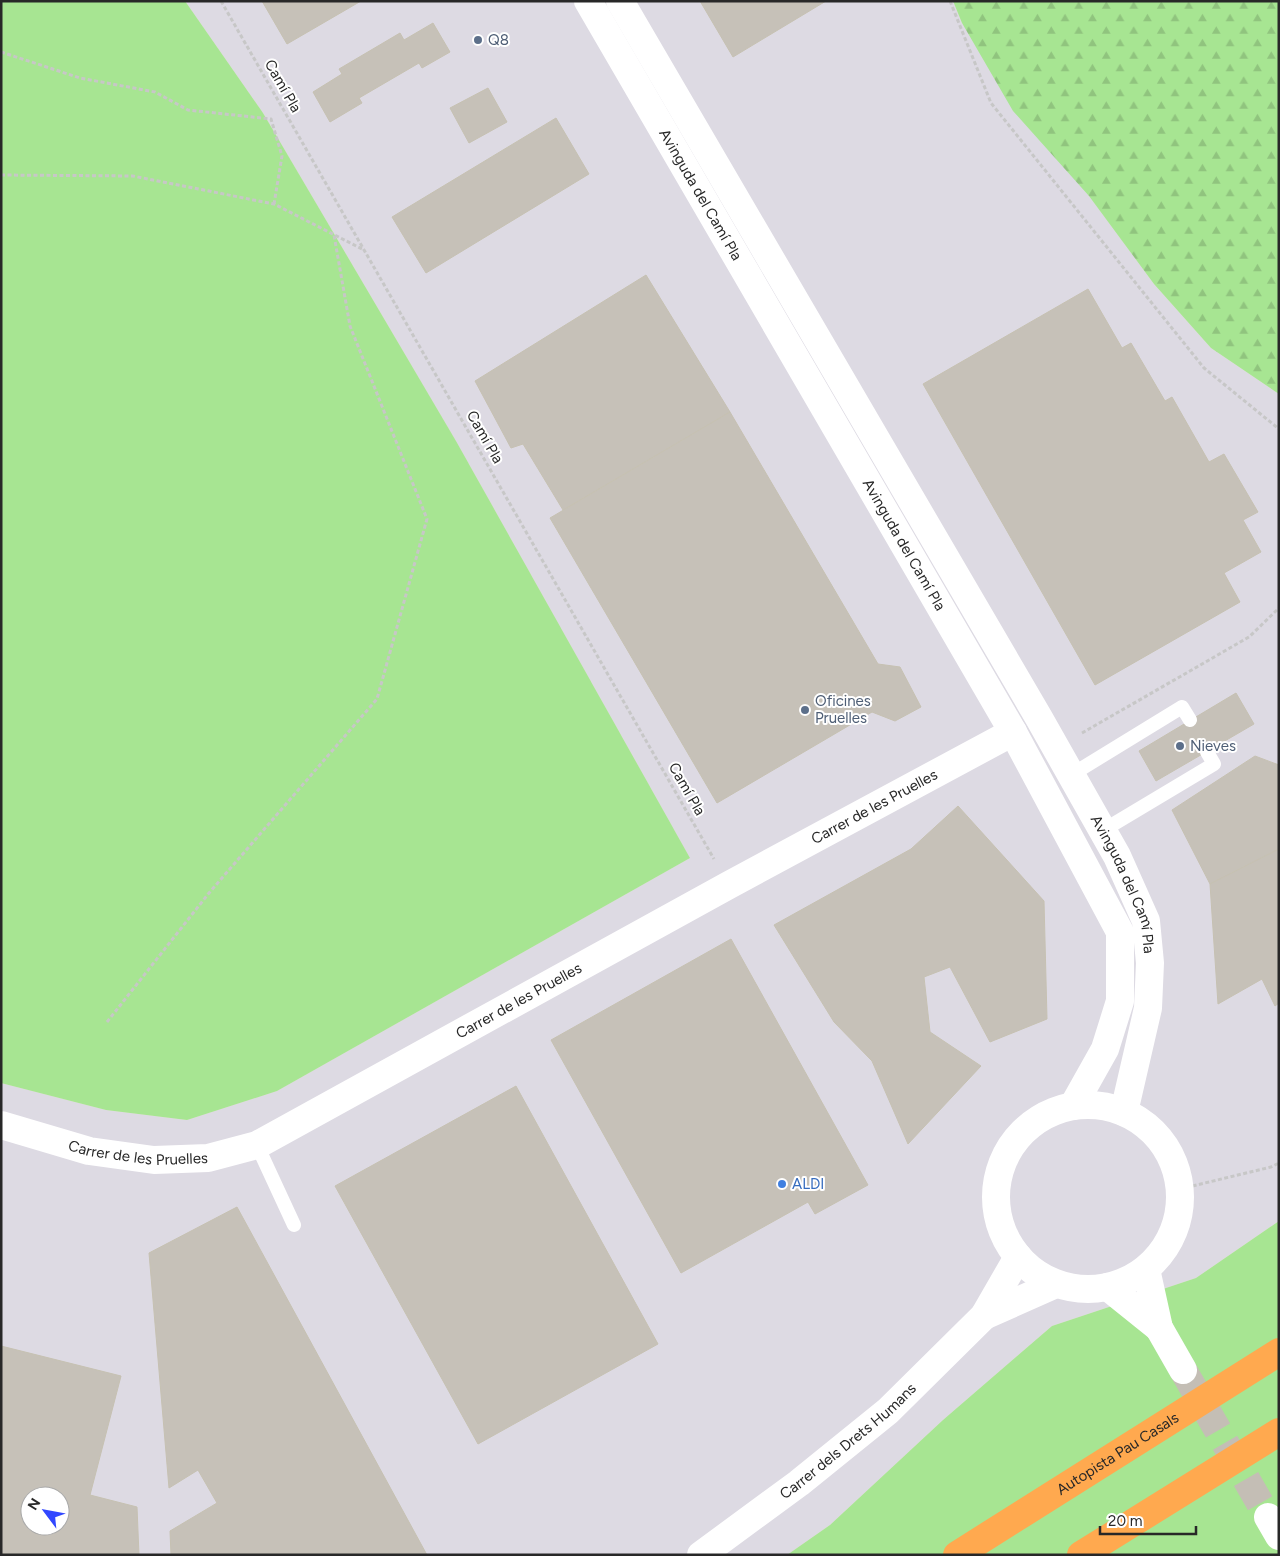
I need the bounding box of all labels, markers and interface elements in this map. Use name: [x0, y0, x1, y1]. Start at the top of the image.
place label: Q8: [488, 31, 509, 49]
marker: Q8: [472, 34, 484, 46]
street label: Camí Pla: [261, 56, 305, 116]
street label: Avinguda del Camí Pla: [655, 126, 746, 264]
street label: Camí Pla: [463, 407, 507, 467]
street label: Avinguda del Camí Pla: [859, 476, 949, 614]
place label: Oficines Pruelles: [815, 692, 871, 727]
marker: Oficines Pruelles: [799, 704, 811, 716]
place label: Nieves: [1190, 737, 1236, 755]
marker: Nieves: [1174, 740, 1186, 752]
street label: Camí Pla: [665, 759, 709, 819]
street label: Carrer de les Pruelles: [808, 765, 940, 848]
street label: Avinguda del Camí Pla: [1087, 812, 1158, 954]
street label: Carrer de les Pruelles: [453, 959, 585, 1043]
street label: Carrer de les Pruelles: [66, 1136, 208, 1169]
place label: ALDI: [792, 1175, 824, 1193]
marker: ALDI: [776, 1178, 788, 1190]
street label: Carrer dels Drets Humans: [776, 1379, 920, 1503]
street label: Autopista Pau Casals: [1053, 1408, 1182, 1499]
north arrow: [20, 1486, 70, 1536]
text: N: [24, 1495, 44, 1513]
scale bar: [1100, 1504, 1196, 1536]
text: 20 m: [1108, 1512, 1142, 1530]

